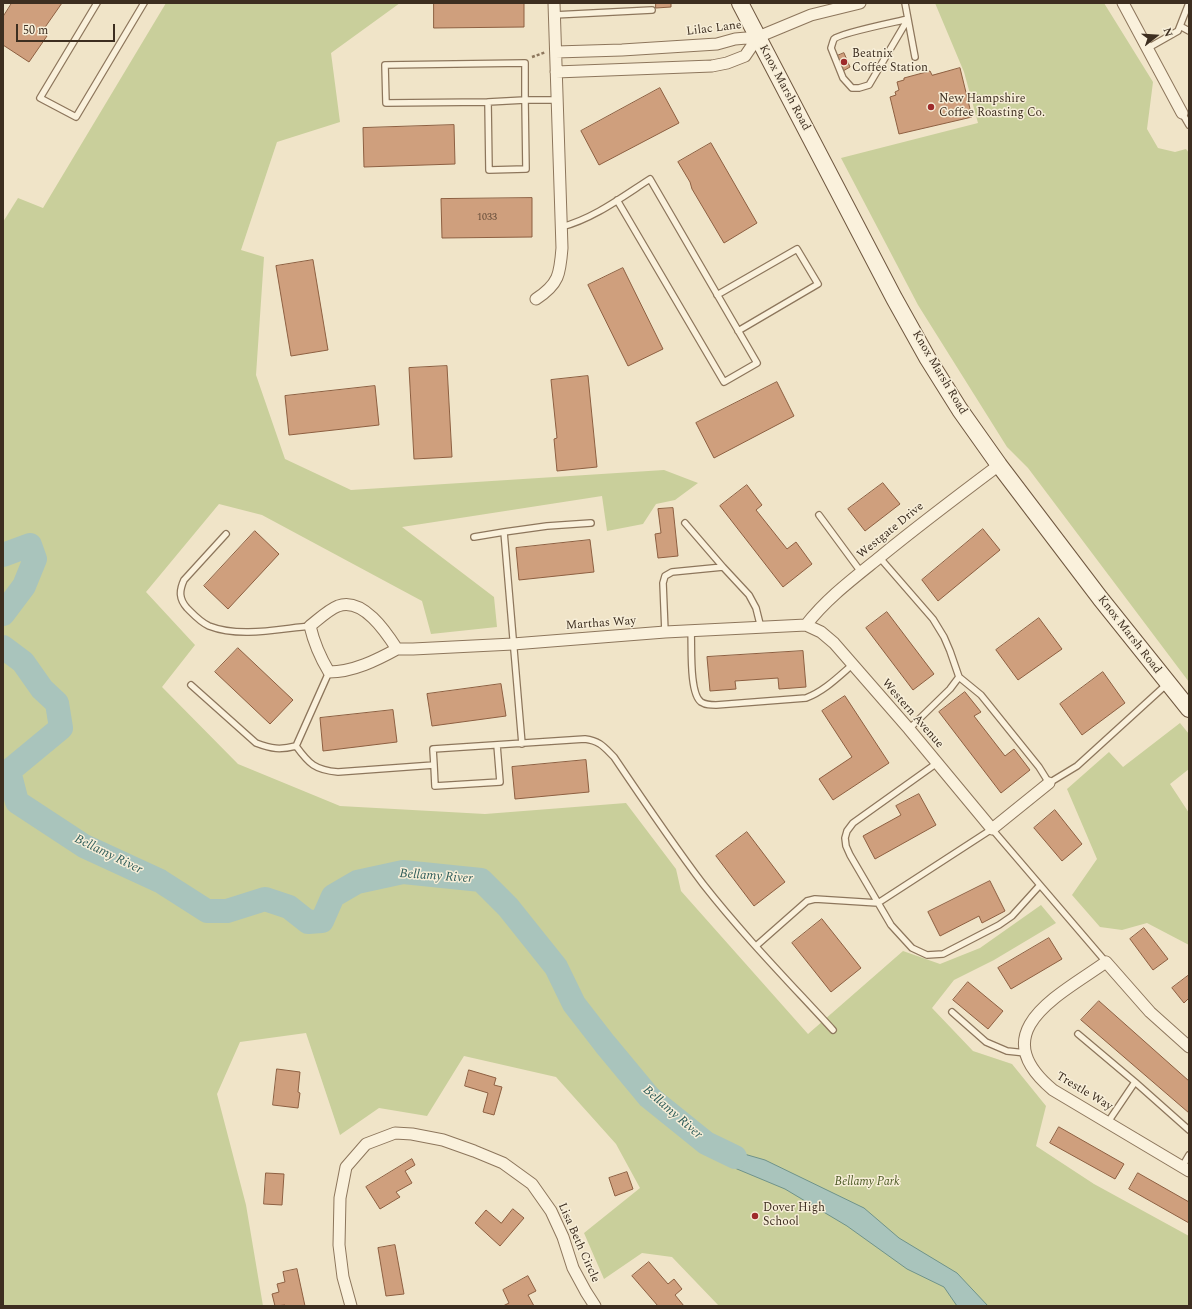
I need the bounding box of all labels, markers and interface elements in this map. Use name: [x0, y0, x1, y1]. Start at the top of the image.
scale bar: [18, 16, 117, 42]
north arrow: [1136, 16, 1176, 56]
street label: Lilac Lane: [685, 18, 743, 40]
text: 50 m: [23, 21, 48, 40]
text: N: [1159, 26, 1177, 39]
street label: Knox Marsh Road: [755, 43, 813, 133]
place label: Beatnix Coffee Station: [852, 48, 928, 76]
marker: Beatnix Coffee Station: [839, 57, 849, 67]
place label: New Hampshire Coffee Roasting Co.: [939, 93, 1045, 121]
marker: New Hampshire Coffee Roasting Co.: [926, 102, 936, 112]
house number: 1033: [477, 212, 497, 224]
street label: Knox Marsh Road: [908, 328, 970, 418]
street label: Westgate Drive: [855, 500, 927, 562]
street label: Knox Marsh Road: [1094, 593, 1164, 677]
street label: Marthas Way: [565, 614, 637, 634]
street label: Western Avenue: [878, 677, 946, 751]
water label: Bellamy River: [72, 832, 144, 878]
water label: Bellamy River: [399, 867, 473, 887]
street label: Trestle Way: [1053, 1070, 1115, 1114]
water label: Bellamy River: [639, 1083, 705, 1143]
park label: Bellamy Park: [834, 1176, 900, 1190]
street label: Lisa Beth Circle: [554, 1201, 602, 1285]
place label: Dover High School: [763, 1202, 825, 1230]
marker: Dover High School: [750, 1211, 760, 1221]

